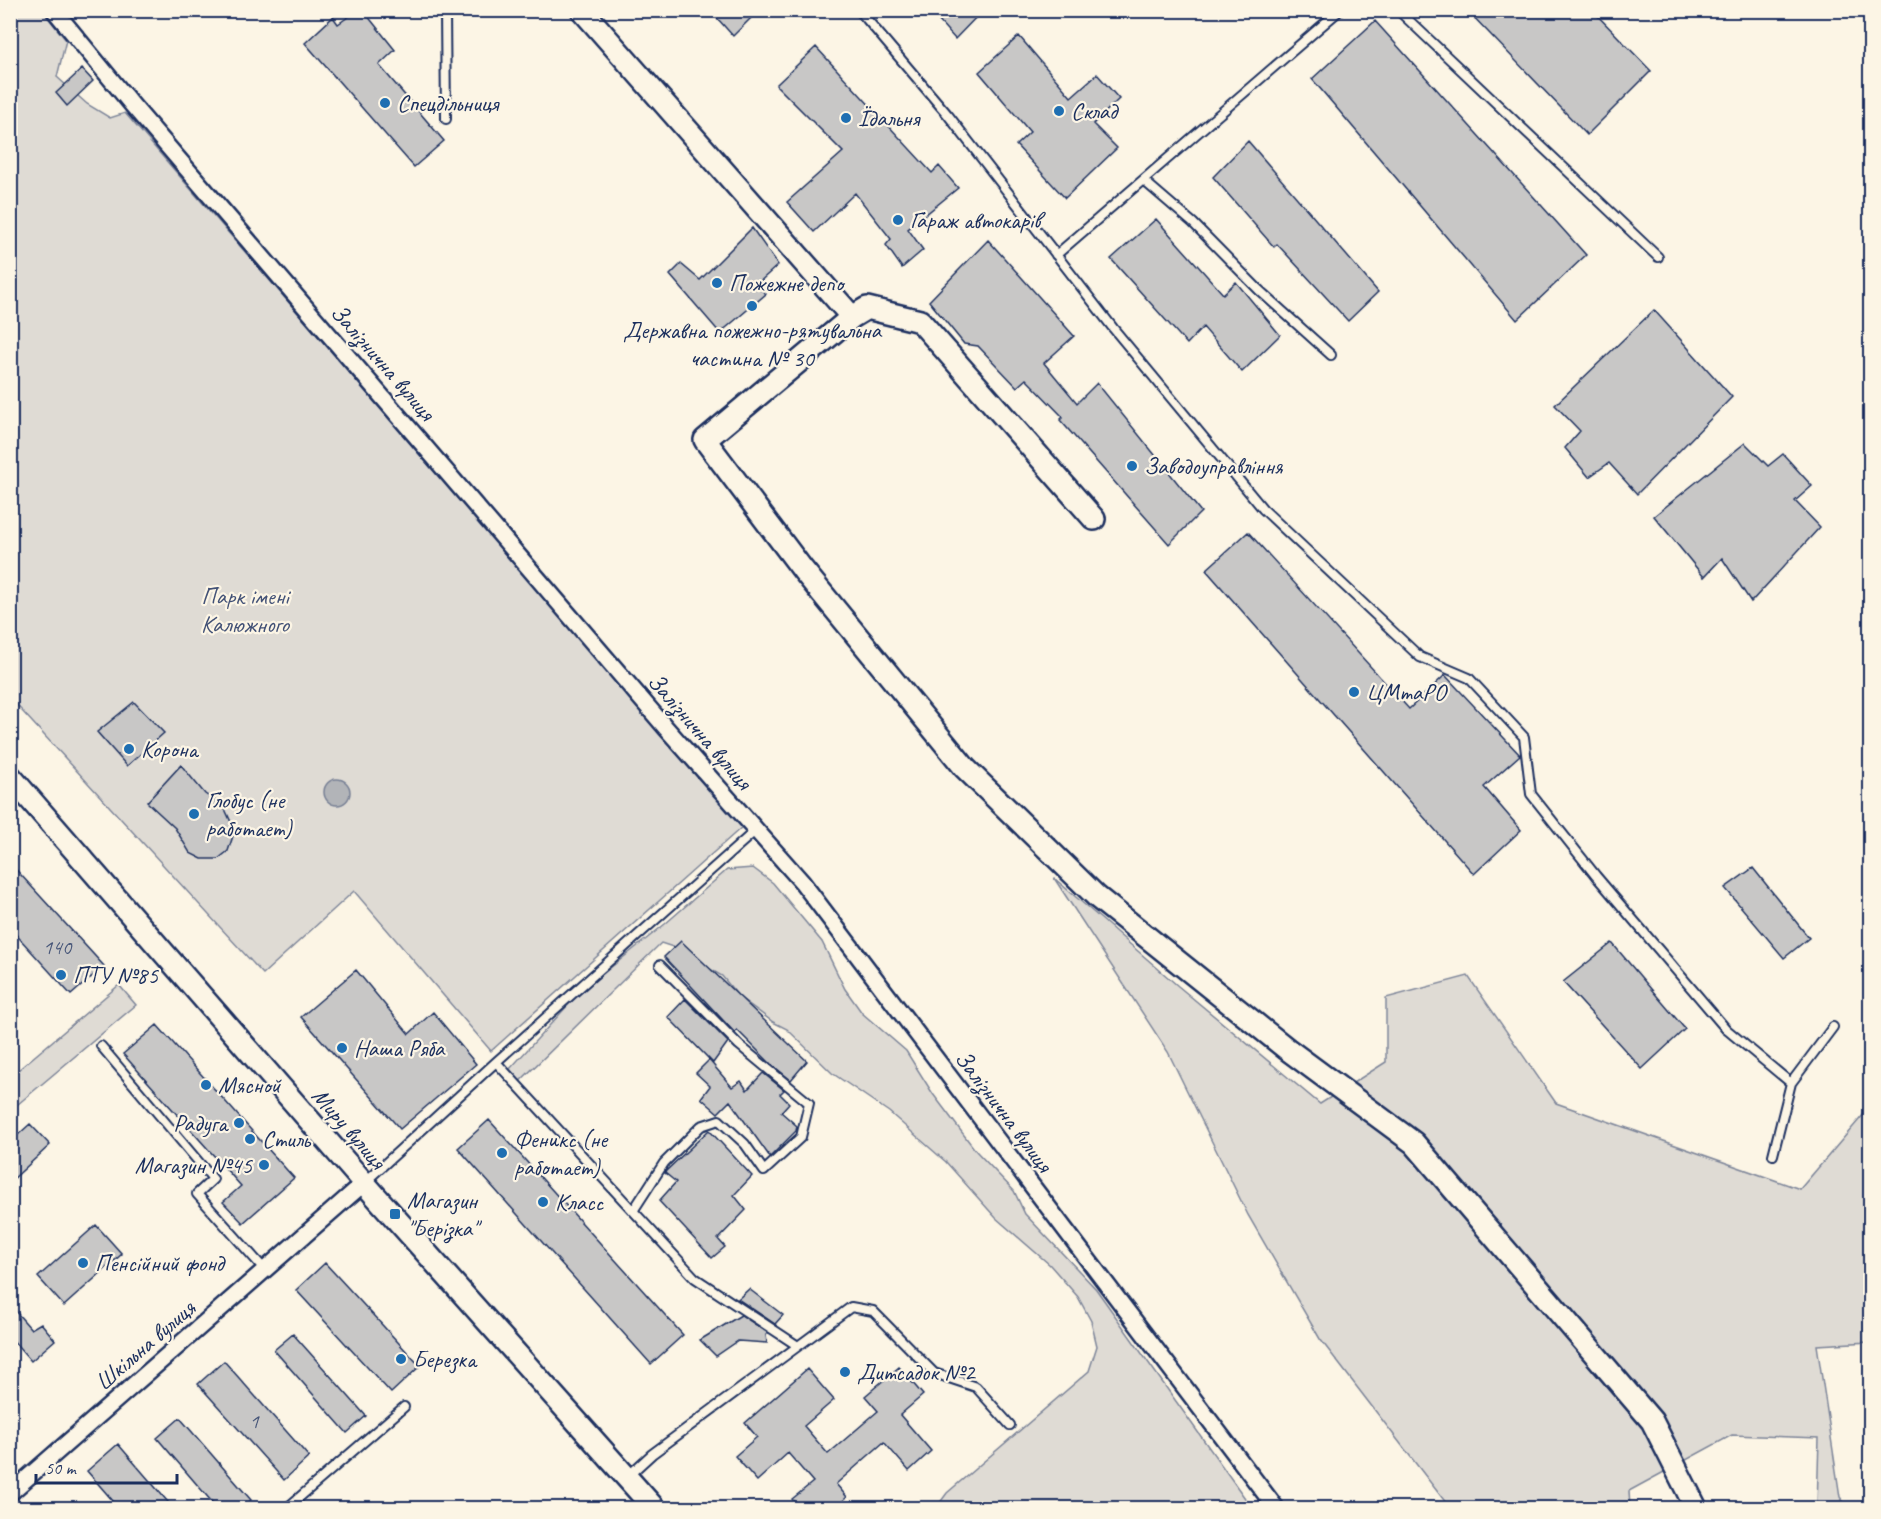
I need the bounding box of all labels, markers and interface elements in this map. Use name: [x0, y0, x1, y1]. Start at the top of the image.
place label: Спецдільниця: [397, 88, 500, 118]
marker: Спецдільниця: [378, 96, 392, 110]
place label: Склад: [1071, 96, 1120, 126]
place label: Їдальня: [858, 103, 921, 133]
marker: Склад: [1052, 104, 1066, 118]
marker: Їдальня: [839, 111, 853, 125]
place label: Гараж автокарів: [910, 205, 1046, 235]
marker: Гараж автокарів: [891, 213, 905, 227]
place label: Пожежне депо: [729, 268, 846, 298]
marker: Пожежне депо: [710, 276, 724, 290]
street label: Залізнична вулиця: [324, 298, 443, 428]
marker: Державна пожежно-рятувальна частина № 30: [745, 299, 759, 313]
place label: Державна пожежно-рятувальна частина № 30: [623, 315, 883, 373]
place label: Заводоуправління: [1144, 451, 1284, 481]
marker: Заводоуправління: [1125, 459, 1139, 473]
park label: Парк імені Калюжного: [201, 581, 291, 639]
street label: Залізнична вулиця: [641, 667, 760, 797]
place label: ЦМтаРО: [1366, 677, 1449, 707]
marker: ЦМтаРО: [1347, 685, 1361, 699]
place label: Корона: [141, 734, 199, 764]
marker: Корона: [122, 742, 136, 756]
place label: Глобус (не работает): [206, 785, 293, 843]
marker: Глобус (не работает): [187, 807, 201, 821]
house number: 140: [43, 934, 73, 960]
place label: ПТУ №85: [73, 960, 159, 990]
marker: ПТУ №85: [54, 968, 68, 982]
place label: Наша Ряба: [354, 1033, 446, 1063]
marker: Наша Ряба: [335, 1041, 349, 1055]
street label: Залізнична вулиця: [948, 1044, 1060, 1180]
place label: Мясной: [218, 1070, 283, 1100]
marker: Мясной: [199, 1078, 213, 1092]
street label: Миру вулиця: [305, 1081, 394, 1176]
place label: Радуга: [173, 1108, 229, 1138]
marker: Радуга: [232, 1116, 246, 1130]
place label: Стиль: [262, 1124, 312, 1154]
place label: Феникс (не работает): [514, 1124, 609, 1182]
marker: Стиль: [243, 1132, 257, 1146]
marker: Феникс (не работает): [495, 1146, 509, 1160]
place label: Магазин №45: [135, 1150, 253, 1180]
marker: Магазин №45: [257, 1158, 271, 1172]
place label: Магазин "Берізка": [407, 1185, 483, 1244]
place label: Класс: [555, 1187, 604, 1217]
marker: Класс: [536, 1195, 550, 1209]
marker: Магазин "Берізка": [388, 1207, 402, 1221]
place label: Пенсійний фонд: [95, 1248, 227, 1278]
marker: Пенсійний фонд: [76, 1256, 90, 1270]
street label: Шкільна вулиця: [89, 1292, 202, 1397]
place label: Березка: [413, 1344, 478, 1374]
marker: Березка: [394, 1352, 408, 1366]
place label: Дитсадок №2: [857, 1357, 977, 1387]
marker: Дитсадок №2: [838, 1365, 852, 1379]
house number: 1: [249, 1408, 260, 1434]
scale bar: [36, 1447, 177, 1485]
text: 50 m: [45, 1457, 78, 1479]

